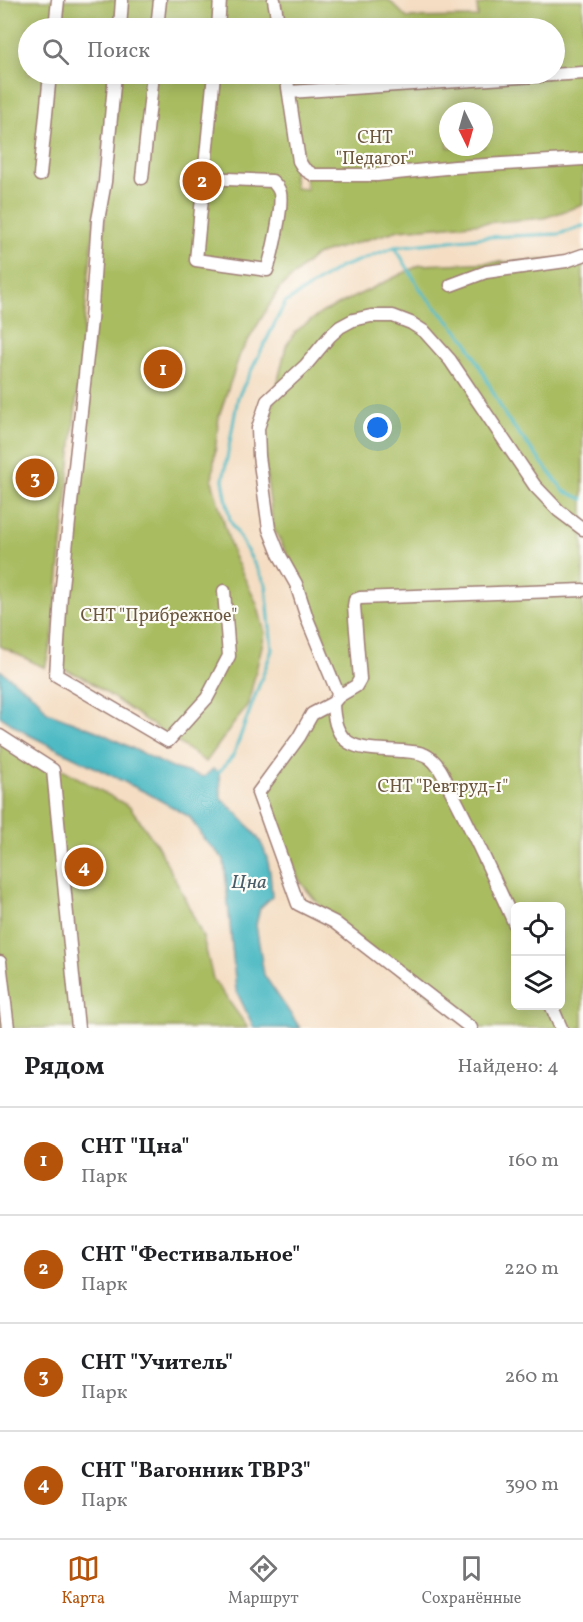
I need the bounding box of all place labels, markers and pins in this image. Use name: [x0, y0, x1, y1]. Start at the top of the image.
pin: 2: [182, 158, 222, 204]
pin: 1: [144, 346, 182, 392]
pin: 3: [15, 456, 54, 500]
pin: 4: [64, 844, 104, 890]

